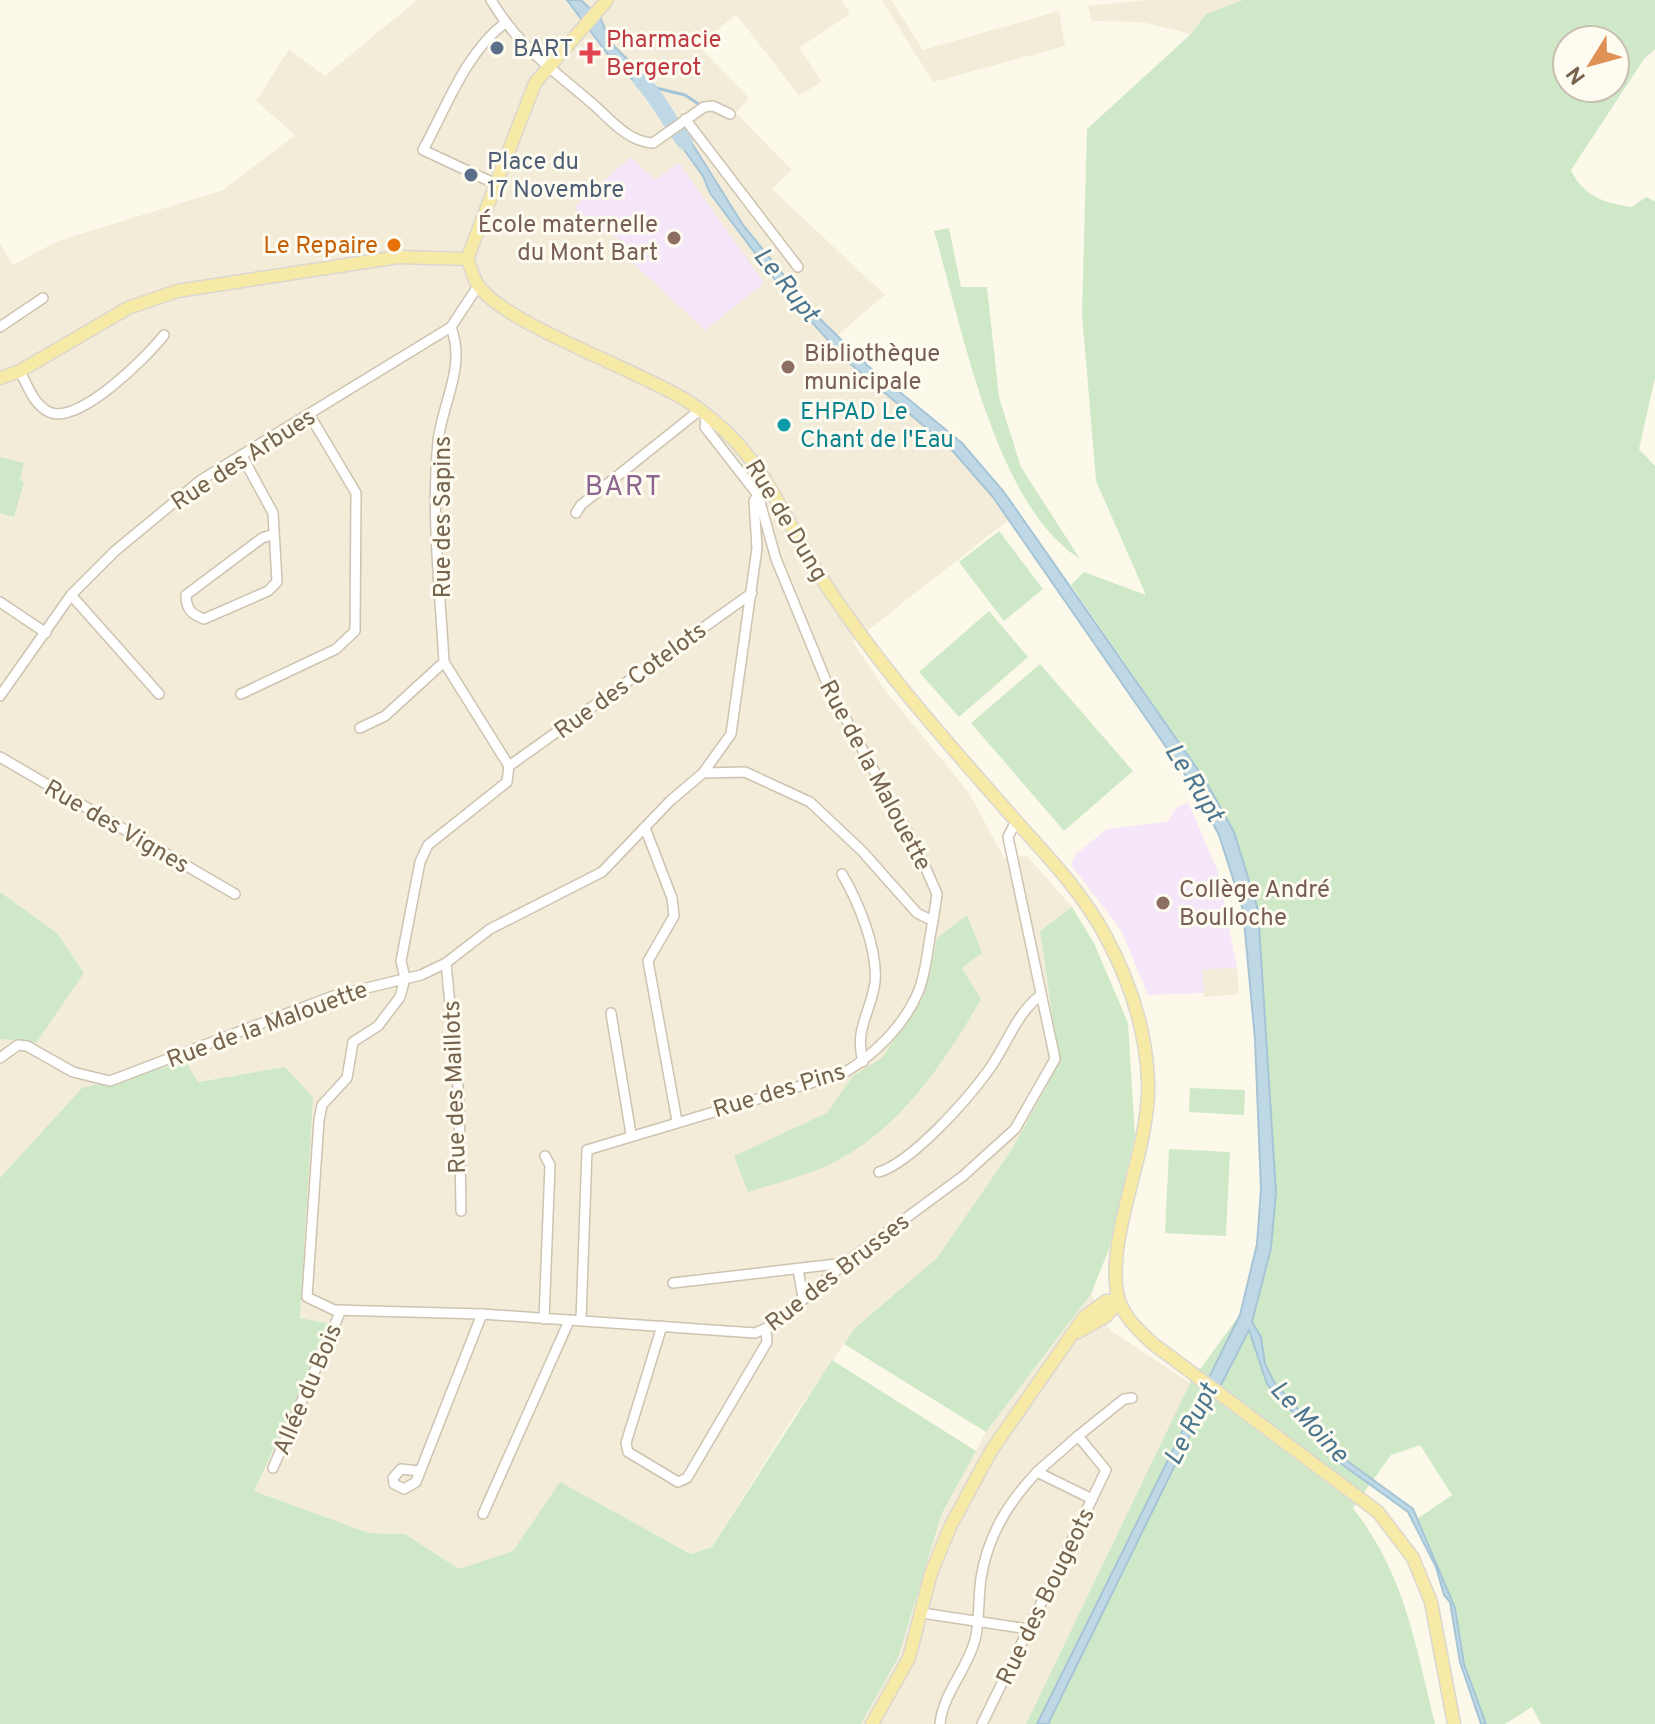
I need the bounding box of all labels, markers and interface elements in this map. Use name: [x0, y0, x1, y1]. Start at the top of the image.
north arrow: [1551, 24, 1631, 104]
place label: Pharmacie Bergerot: [606, 26, 721, 84]
place label: BART: [513, 35, 573, 65]
marker: BART: [488, 39, 506, 57]
marker: Pharmacie Bergerot: [581, 44, 599, 62]
text: N: [1561, 60, 1593, 89]
place label: Place du 17 Novembre: [487, 148, 624, 206]
marker: Place du 17 Novembre: [462, 166, 480, 184]
place label: École maternelle du Mont Bart: [478, 209, 658, 269]
marker: École maternelle du Mont Bart: [665, 229, 683, 247]
place label: Le Repaire: [263, 232, 378, 262]
marker: Le Repaire: [385, 236, 403, 254]
water label: Le Rupt: [745, 241, 826, 331]
place label: Bibliothèque municipale: [804, 340, 940, 398]
marker: Bibliothèque municipale: [779, 358, 797, 376]
place label: EHPAD Le Chant de l'Eau: [800, 398, 954, 456]
street label: Rue des Arbues: [166, 403, 322, 518]
marker: EHPAD Le Chant de l'Eau: [775, 416, 793, 434]
street label: Rue des Sapins: [429, 436, 459, 598]
street label: Rue de Dung: [737, 455, 833, 587]
district label: BART: [585, 470, 663, 506]
street label: Rue des Cotelots: [549, 616, 713, 747]
street label: Rue de la Malouette: [811, 676, 937, 876]
water label: Le Rupt: [1156, 738, 1231, 830]
street label: Rue des Vignes: [38, 774, 194, 881]
place label: Collège André Boulloche: [1179, 876, 1330, 934]
marker: Collège André Boulloche: [1154, 894, 1172, 912]
street label: Rue de la Malouette: [163, 976, 372, 1076]
street label: Rue des Maillots: [438, 1000, 474, 1174]
street label: Rue des Pins: [710, 1058, 849, 1126]
street label: Rue des Brusses: [760, 1208, 916, 1339]
street label: Allée du Bois: [268, 1320, 350, 1460]
water label: Le Moine: [1262, 1374, 1355, 1471]
water label: Le Rupt: [1158, 1377, 1227, 1471]
street label: Rue des Bougeots: [991, 1503, 1103, 1690]

